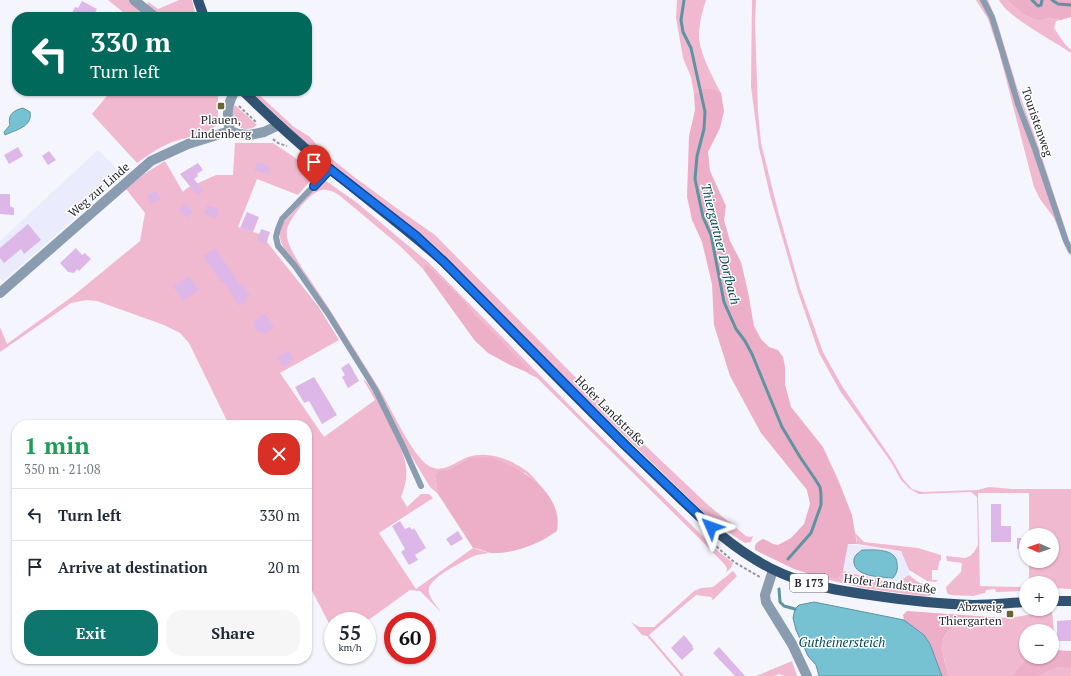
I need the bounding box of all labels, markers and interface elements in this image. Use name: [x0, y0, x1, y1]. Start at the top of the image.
text: 330 m: [90, 23, 171, 60]
icon: left: [24, 28, 76, 80]
text: Turn left: [90, 59, 160, 83]
street label: Touristenweg: [1019, 85, 1057, 159]
marker: Plauen, Lindenberg: [216, 101, 226, 111]
place label: Plauen, Lindenberg: [191, 112, 252, 141]
pin: [297, 145, 331, 186]
icon: arrive: [303, 151, 325, 173]
street label: Weg zur Linde: [65, 159, 132, 220]
water label: Thiergartner Dorfbach: [697, 181, 745, 307]
street label: Hofer Landstraße: [572, 372, 649, 449]
text: 1 min: [24, 429, 90, 461]
button: close: [258, 433, 300, 475]
text: 350 m · 21:08: [24, 460, 101, 478]
icon: left: [24, 504, 46, 526]
text: Turn left: [58, 505, 122, 525]
text: 330 m: [259, 505, 300, 525]
position arrow: [690, 506, 732, 548]
north arrow: [1019, 528, 1059, 568]
map controls: [1019, 528, 1059, 664]
icon: arrive: [24, 556, 46, 578]
text: Arrive at destination: [58, 557, 208, 577]
text: 20 m: [267, 557, 300, 577]
street label: Hofer Landstraße: [843, 570, 937, 597]
road number: B 173: [790, 574, 828, 592]
button: +: [1019, 576, 1059, 616]
place label: Abzweig Thiergarten: [939, 599, 1003, 628]
marker: Abzweig Thiergarten: [1005, 609, 1015, 619]
button: Exit: [24, 610, 158, 656]
button: Share: [166, 610, 300, 656]
speed limit sign: 60: [384, 612, 436, 664]
text: 55: [339, 619, 361, 646]
button: −: [1019, 624, 1059, 664]
water label: Gutheinersteich: [799, 633, 885, 651]
text: km/h: [338, 641, 362, 654]

